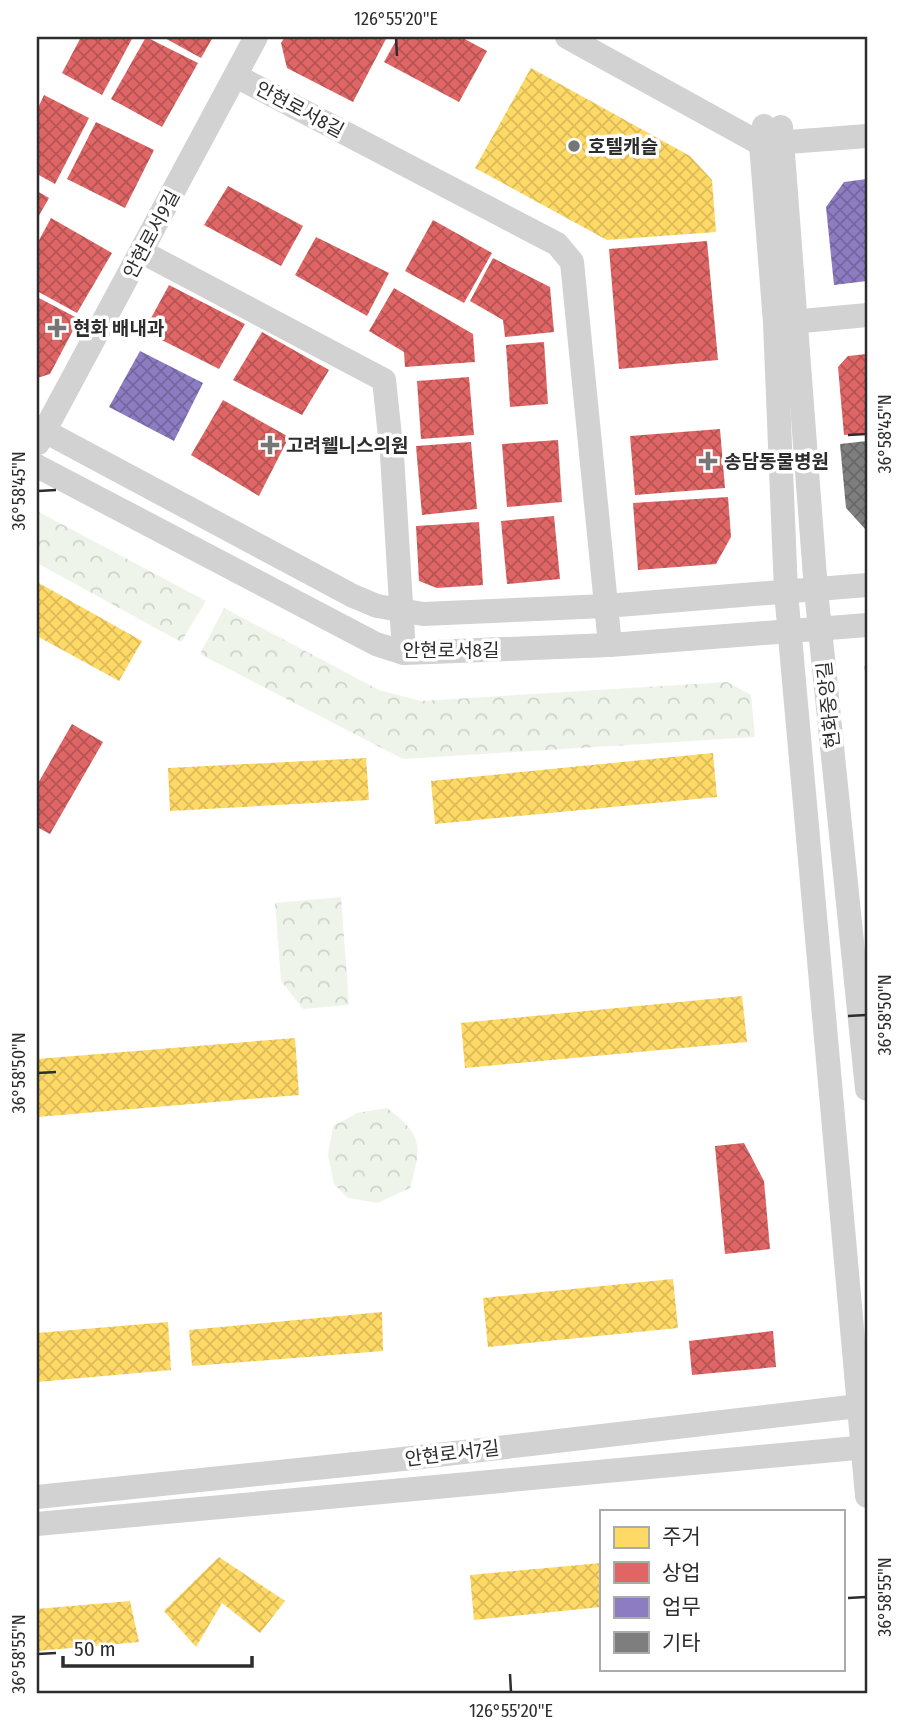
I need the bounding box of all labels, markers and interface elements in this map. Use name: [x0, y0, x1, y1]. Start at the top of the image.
text: 126°55'20"E: [354, 8, 438, 30]
street label: 안현로서8길: [252, 77, 348, 142]
place label: 호텔캐슬: [588, 135, 658, 158]
marker: 호텔캐슬: [566, 138, 582, 154]
street label: 안현로서9길: [119, 186, 184, 282]
place label: 현화 배내과: [73, 317, 165, 340]
marker: 현화 배내과: [47, 318, 67, 338]
text: 36°58'45"N: [874, 394, 896, 474]
place label: 고려웰니스의원: [286, 434, 408, 457]
marker: 고려웰니스의원: [260, 435, 280, 455]
place label: 송담동물병원: [724, 450, 829, 473]
text: 36°58'45"N: [8, 451, 30, 531]
marker: 송담동물병원: [698, 451, 718, 471]
street label: 안현로서8길: [403, 639, 499, 662]
street label: 현화중앙길: [812, 660, 845, 750]
text: 36°58'50"N: [874, 974, 896, 1056]
text: 36°58'50"N: [8, 1032, 30, 1114]
street label: 안현로서7길: [403, 1436, 501, 1471]
legend: [600, 1510, 844, 1670]
text: 주거: [662, 1524, 701, 1550]
text: 36°58'55"N: [874, 1557, 896, 1637]
text: 상업: [662, 1560, 701, 1586]
text: 업무: [662, 1594, 701, 1620]
text: 36°58'55"N: [8, 1614, 30, 1694]
scale bar: [63, 1625, 252, 1669]
text: 기타: [662, 1630, 701, 1656]
text: 50 m: [74, 1636, 116, 1662]
text: 126°55'20"E: [469, 1700, 553, 1722]

